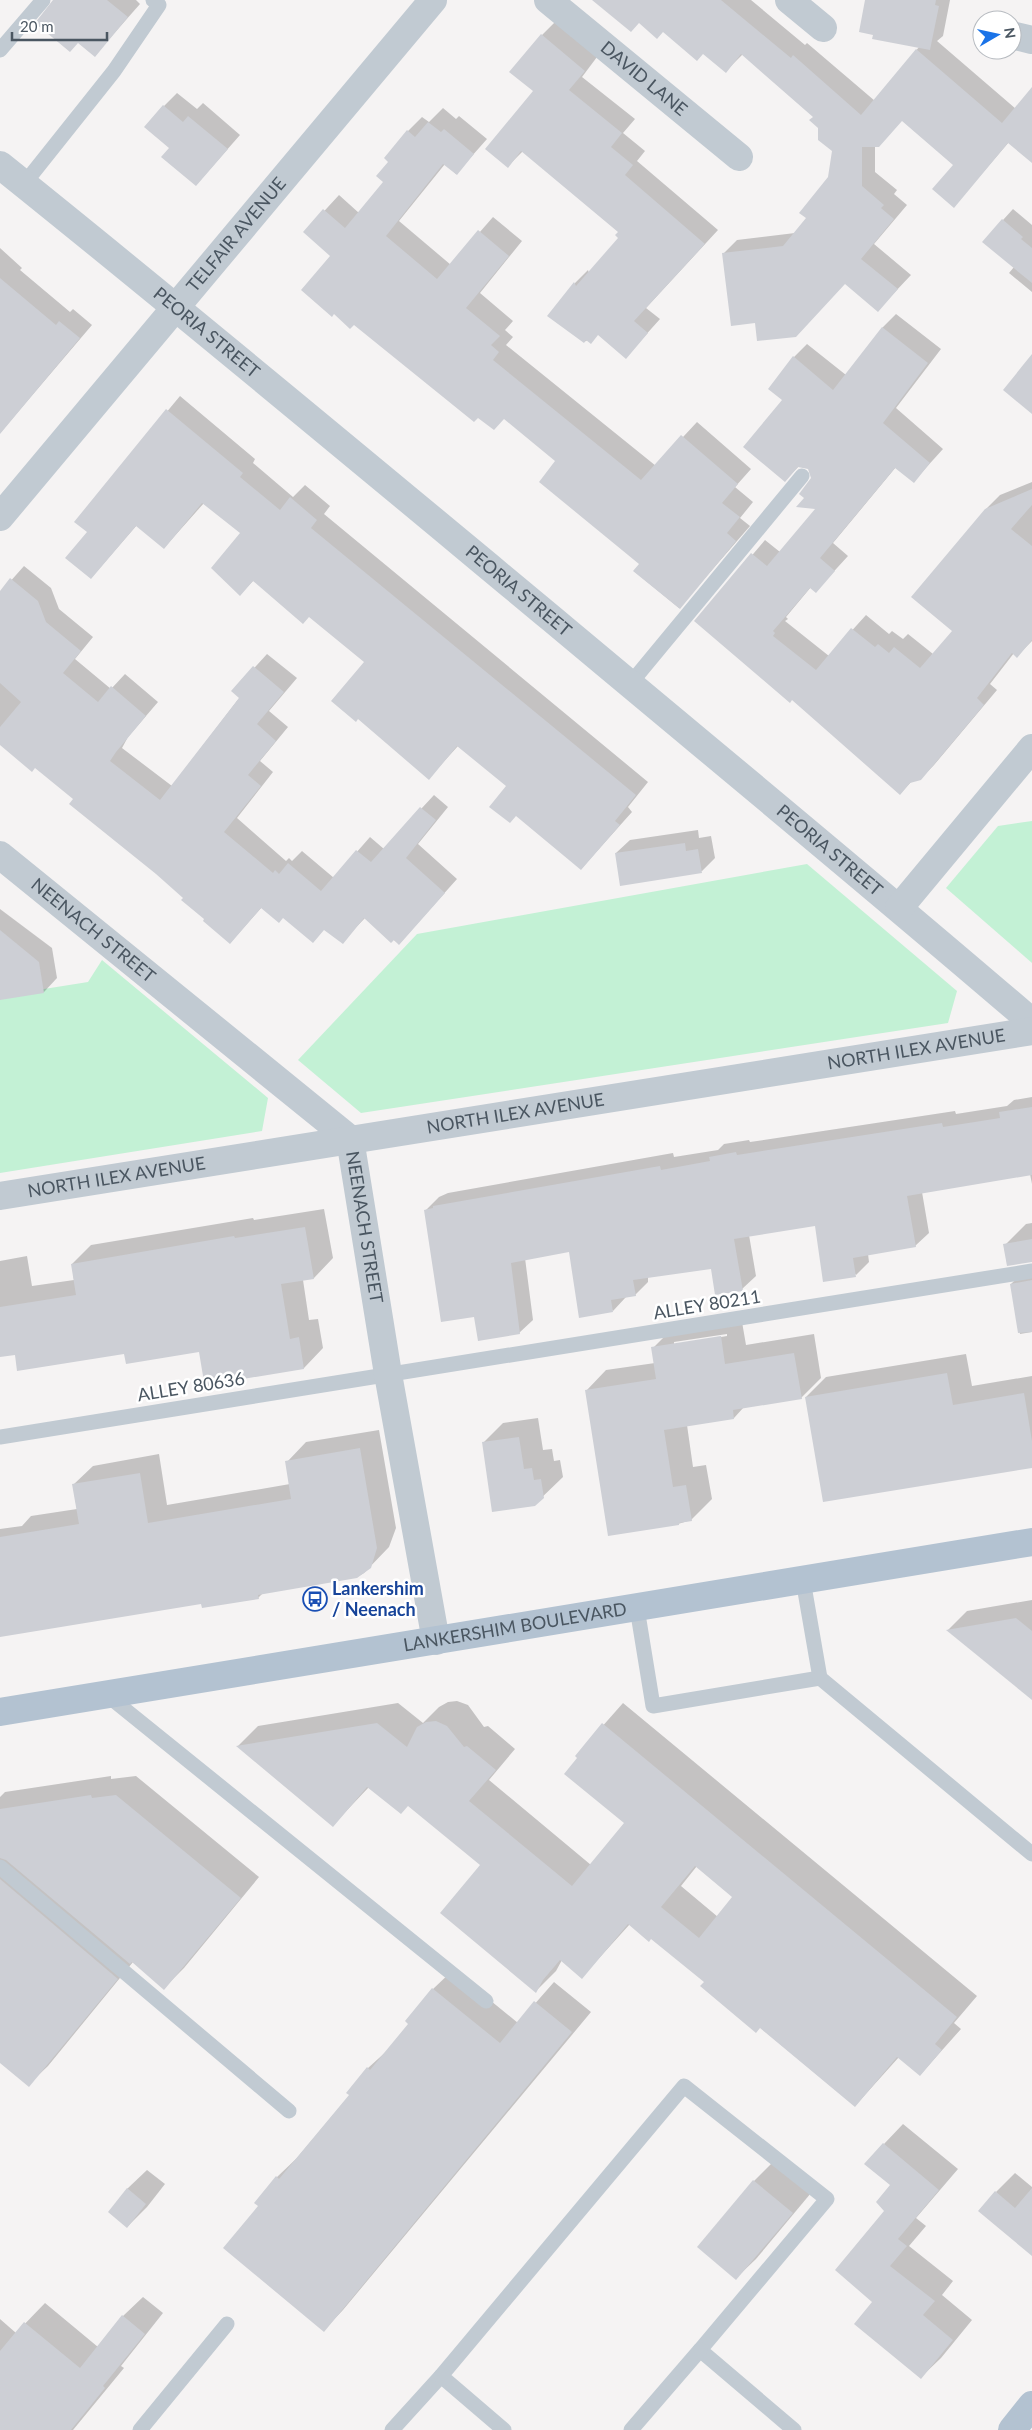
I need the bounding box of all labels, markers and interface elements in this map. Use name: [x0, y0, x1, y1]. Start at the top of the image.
scale bar: [12, 10, 108, 42]
north arrow: [972, 10, 1022, 60]
text: 20 m: [20, 17, 54, 35]
text: N: [1001, 26, 1020, 40]
street label: DAVID LANE: [597, 36, 692, 120]
street label: TELFAIR AVENUE: [181, 172, 290, 296]
street label: PEORIA STREET: [149, 282, 265, 382]
street label: PEORIA STREET: [462, 540, 577, 641]
street label: PEORIA STREET: [773, 799, 888, 900]
street label: NEENACH STREET: [27, 873, 161, 987]
street label: NORTH ILEX AVENUE: [826, 1023, 1007, 1074]
street label: NORTH ILEX AVENUE: [425, 1088, 606, 1138]
street label: NEENACH STREET: [342, 1149, 388, 1305]
street label: NORTH ILEX AVENUE: [26, 1151, 207, 1201]
street label: ALLEY 80211: [652, 1285, 762, 1323]
street label: ALLEY 80636: [136, 1367, 246, 1405]
place label: Lankershim / Neenach: [332, 1577, 424, 1620]
bus stop icon: Lankershim / Neenach: [302, 1586, 328, 1612]
street label: LANKERSHIM BOULEVARD: [402, 1597, 628, 1655]

